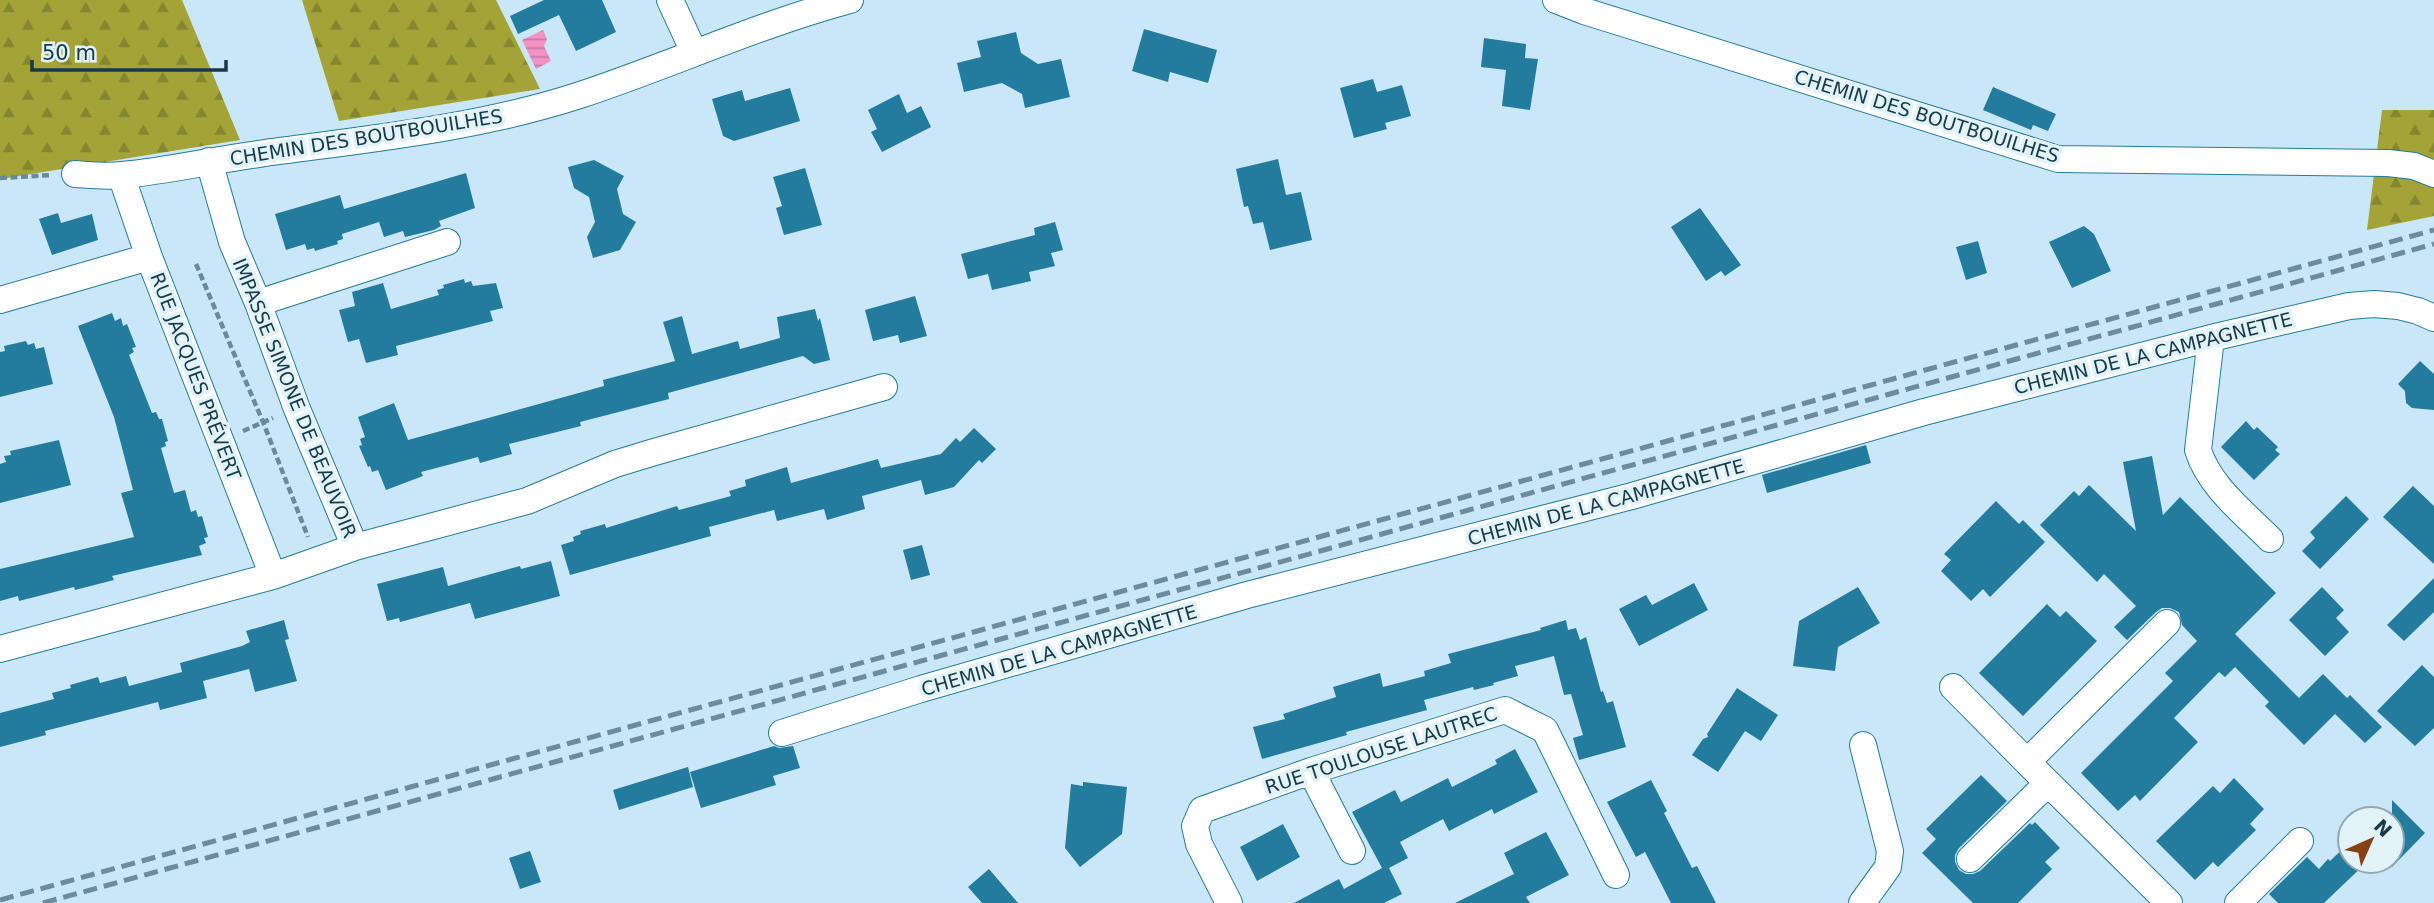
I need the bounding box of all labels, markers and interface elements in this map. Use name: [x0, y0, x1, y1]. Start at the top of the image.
scale bar: [32, 28, 226, 72]
text: 50 m: [42, 41, 96, 65]
street label: CHEMIN DES BOUTBOUILHES: [1792, 65, 2062, 167]
street label: CHEMIN DES BOUTBOUILHES: [228, 105, 504, 169]
street label: IMPASSE SIMONE DE BEAUVOIR: [229, 255, 361, 541]
street label: RUE JACQUES PRÉVERT: [146, 269, 246, 483]
street label: CHEMIN DE LA CAMPAGNETTE: [2012, 308, 2294, 398]
street label: CHEMIN DE LA CAMPAGNETTE: [1465, 454, 1747, 550]
street label: CHEMIN DE LA CAMPAGNETTE: [919, 600, 1199, 700]
street label: RUE TOULOUSE LAUTREC: [1262, 702, 1500, 798]
north arrow: [2336, 805, 2406, 875]
text: N: [2370, 815, 2396, 841]

